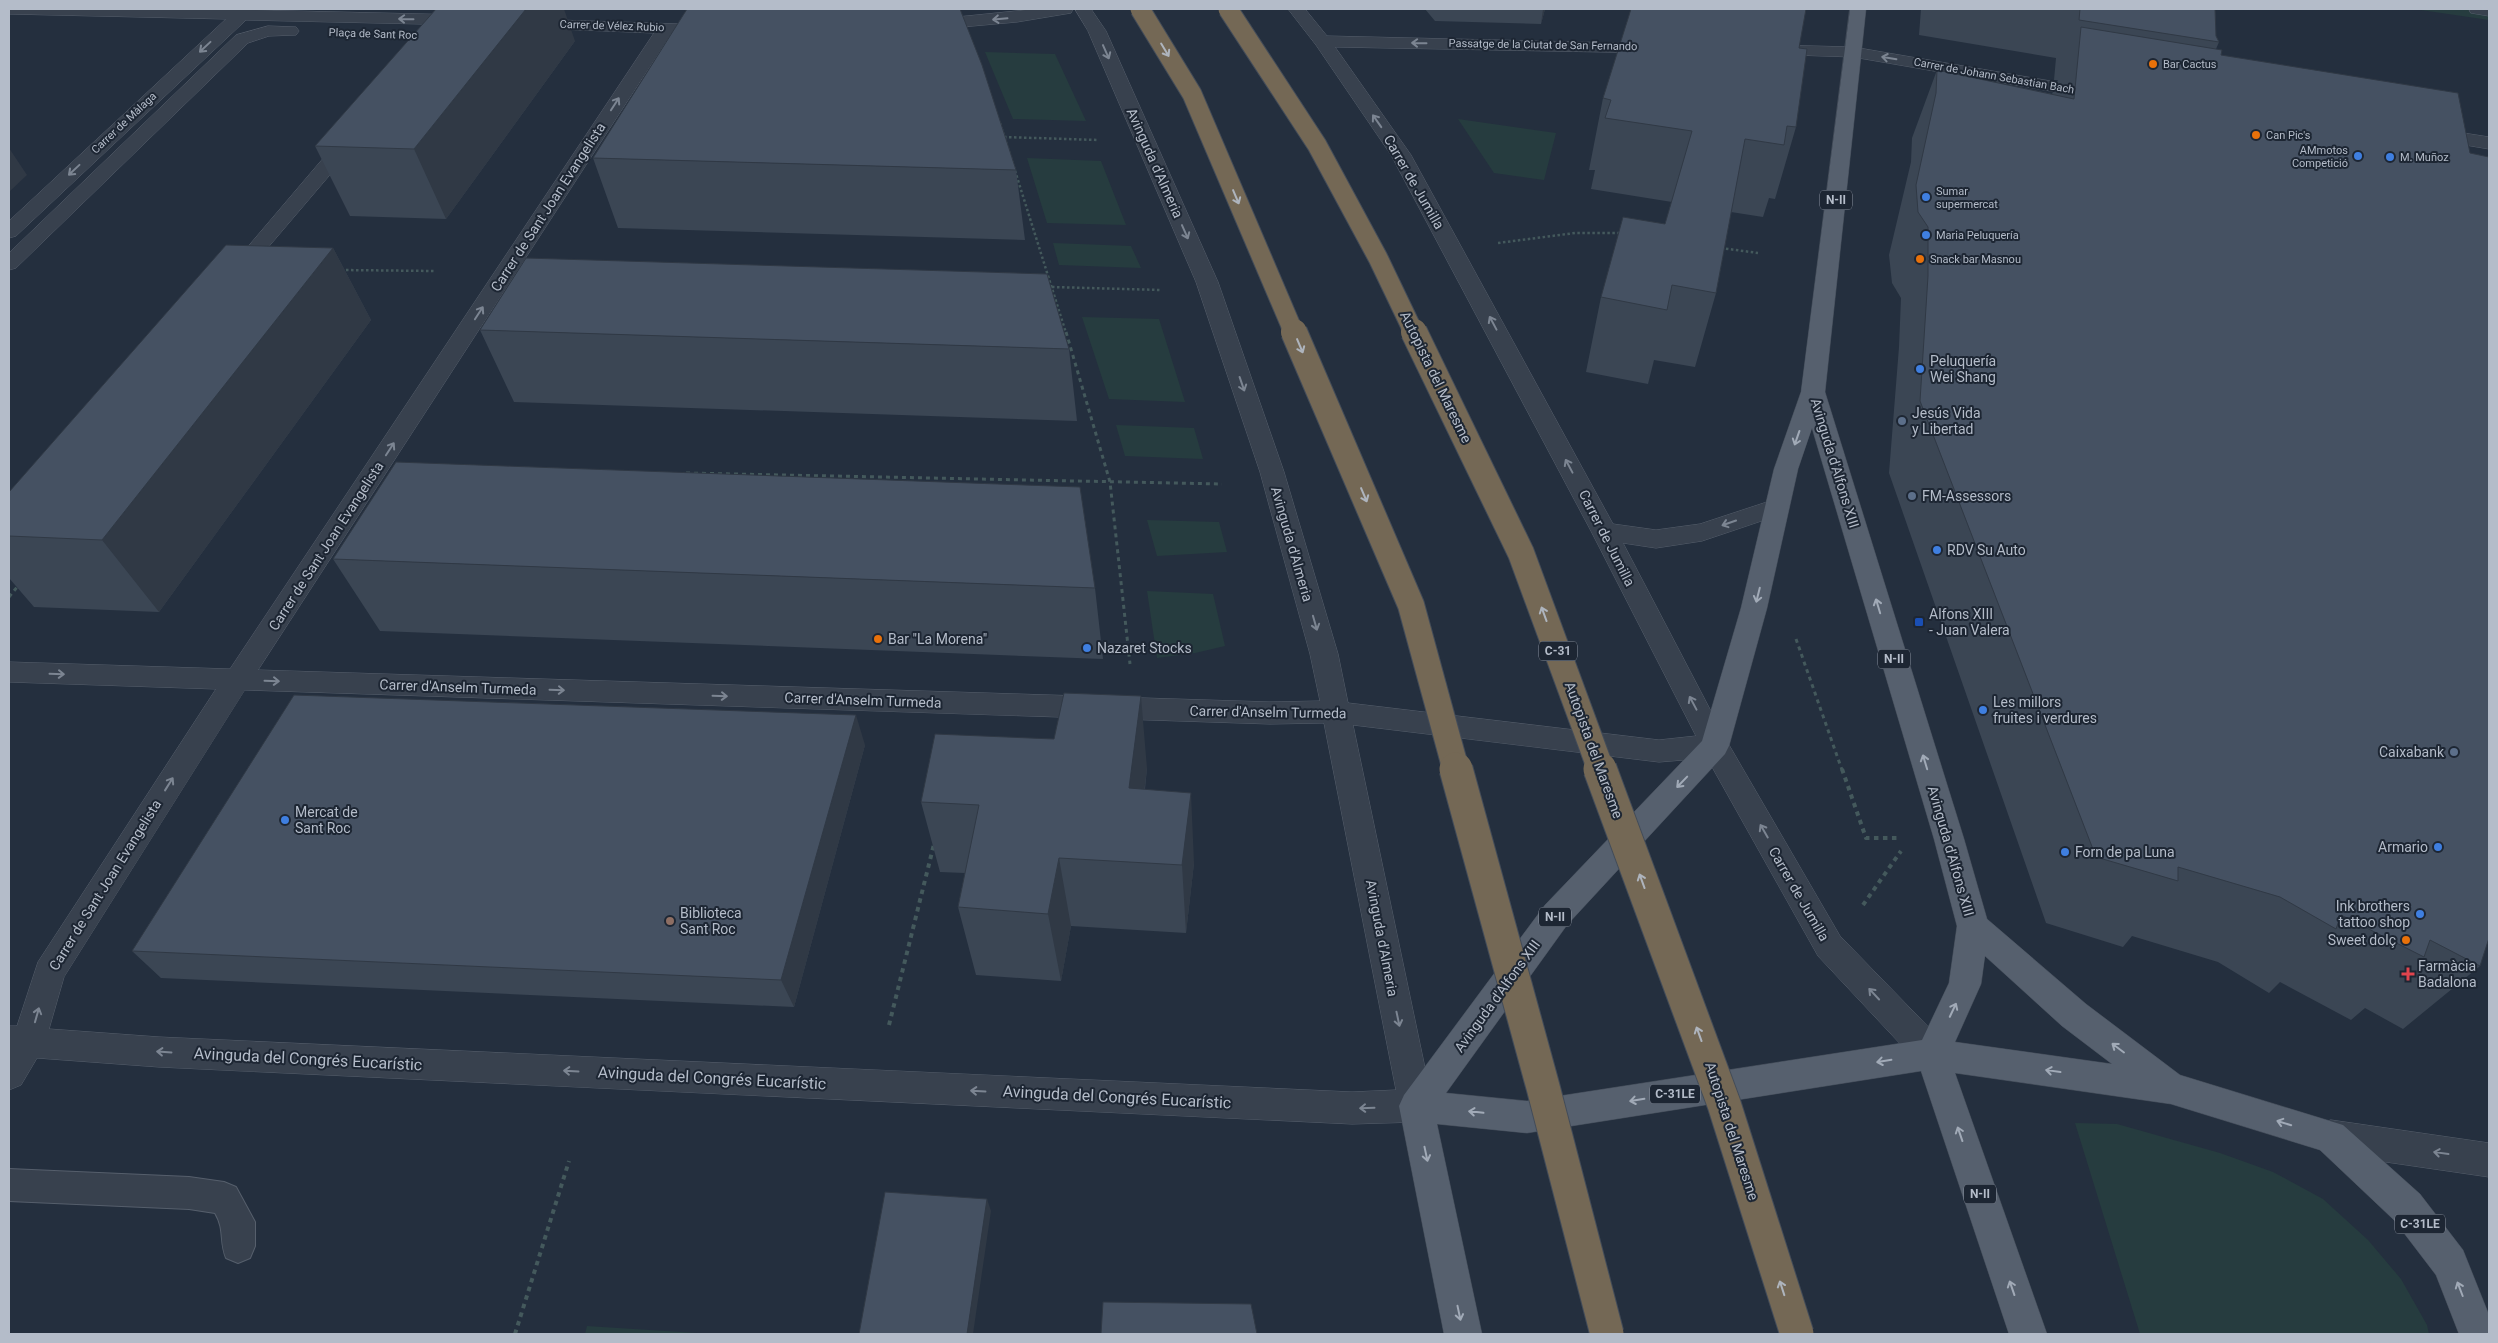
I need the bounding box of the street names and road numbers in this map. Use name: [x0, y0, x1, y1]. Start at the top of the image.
street label: Carrer de Vélez Rubio: [559, 18, 665, 34]
street label: Plaça de Sant Roc: [329, 26, 418, 42]
street label: Passatge de la Ciutat de San Fernando: [1449, 37, 1637, 53]
street label: Carrer de Johann Sebastian Bach: [1913, 55, 2075, 97]
street label: Carrer de Màlaga: [89, 90, 159, 156]
street label: Avinguda d'Almeria: [1124, 105, 1186, 221]
street label: Carrer de Sant Joan Evangelista: [487, 120, 609, 294]
street label: Carrer de Jumilla: [1381, 132, 1447, 232]
road number: N-II: [1820, 190, 1852, 210]
street label: Autopista del Maresme: [1397, 309, 1475, 445]
street label: Avinguda d'Alfons XIII: [1808, 396, 1862, 530]
street label: Carrer de Sant Joan Evangelista: [265, 459, 387, 633]
street label: Avinguda d'Almeria: [1268, 485, 1316, 603]
street label: Carrer de Jumilla: [1576, 487, 1638, 589]
road number: C-31: [1539, 641, 1577, 660]
road number: N-II: [1878, 650, 1910, 669]
street label: Carrer d'Anselm Turmeda: [379, 676, 537, 698]
street label: Autopista del Maresme: [1562, 679, 1626, 821]
street label: Carrer d'Anselm Turmeda: [784, 689, 942, 711]
street label: Carrer d'Anselm Turmeda: [1189, 703, 1347, 721]
street label: Avinguda d'Alfons XIII: [1925, 784, 1977, 918]
street label: Carrer de Sant Joan Evangelista: [46, 797, 164, 973]
street label: Carrer de Jumilla: [1766, 844, 1832, 944]
street label: Avinguda d'Almeria: [1363, 878, 1401, 998]
road number: N-II: [1539, 908, 1571, 926]
street label: Avinguda d'Alfons XIII: [1451, 937, 1543, 1055]
street label: Avinguda del Congrés Eucarístic: [193, 1044, 423, 1074]
street label: Autopista del Maresme: [1702, 1060, 1762, 1202]
street label: Avinguda del Congrés Eucarístic: [597, 1063, 827, 1093]
street label: Avinguda del Congrés Eucarístic: [1002, 1082, 1232, 1112]
road number: C-31LE: [1650, 1084, 1700, 1104]
road number: N-II: [1964, 1184, 1996, 1204]
road number: C-31LE: [2395, 1214, 2445, 1234]

